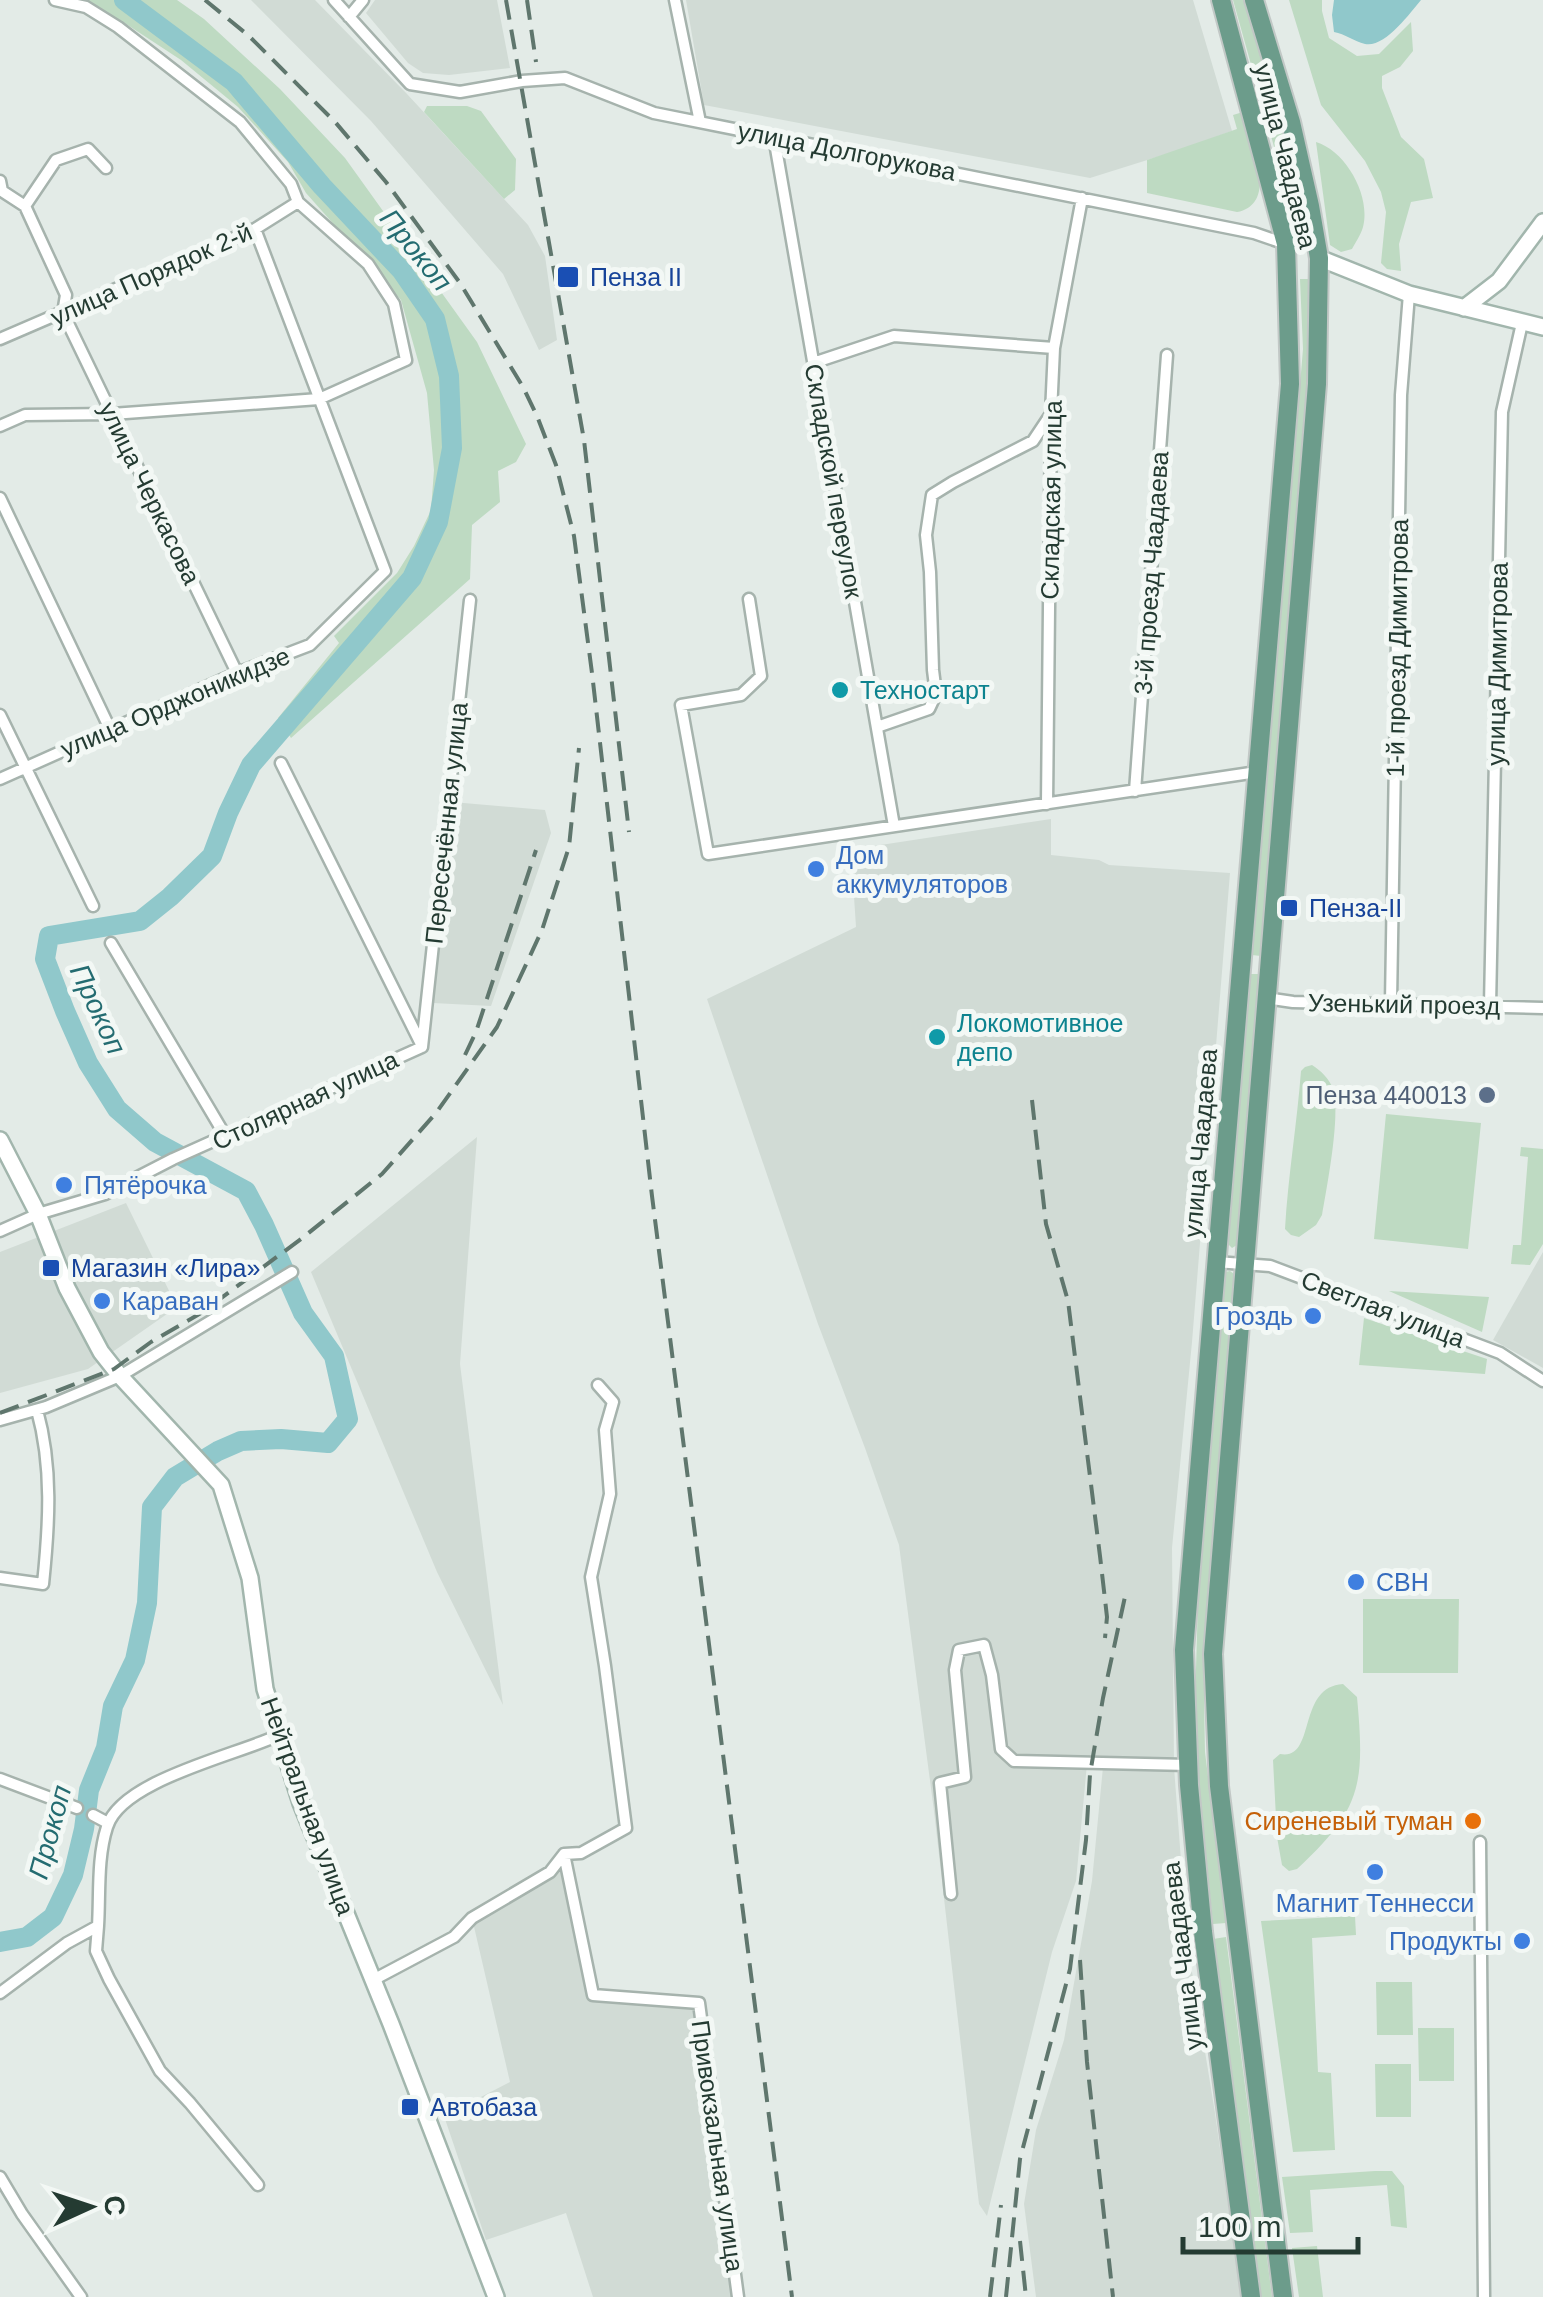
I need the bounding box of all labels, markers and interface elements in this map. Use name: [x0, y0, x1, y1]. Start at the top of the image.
street label: улица Чаадаева: [1249, 61, 1323, 251]
street label: улица Долгорукова: [736, 116, 958, 186]
water label: Прокоп: [374, 203, 458, 297]
street label: улица Порядок 2-й: [46, 217, 256, 331]
place label: Пенза II: [590, 263, 682, 291]
marker: Пенза II: [555, 264, 581, 290]
street label: Складской переулок: [800, 362, 869, 601]
street label: улица Черкасова: [94, 397, 206, 589]
street label: Складская улица: [1035, 400, 1067, 600]
street label: 3-й проезд Чаадаева: [1129, 450, 1173, 696]
street label: 1-й проезд Димитрова: [1381, 518, 1413, 777]
street label: улица Димитрова: [1481, 562, 1513, 766]
street label: улица Орджоникидзе: [56, 641, 294, 763]
place label: Техностарт: [860, 676, 990, 704]
marker: Техностарт: [829, 679, 851, 701]
street label: Пересечённая улица: [419, 701, 473, 945]
place label: Дом аккумуляторов: [836, 841, 1008, 898]
marker: Дом аккумуляторов: [805, 858, 827, 880]
place label: Пенза-II: [1309, 894, 1402, 922]
marker: Пенза-II: [1278, 897, 1300, 919]
water label: Прокоп: [64, 959, 132, 1059]
street label: Узенький проезд: [1308, 988, 1501, 1020]
place label: Локомотивное депо: [957, 1009, 1123, 1066]
marker: Локомотивное депо: [926, 1026, 948, 1048]
street label: Столярная улица: [208, 1045, 402, 1155]
street label: улица Чаадаева: [1178, 1047, 1222, 1239]
place label: Пенза 440013: [1306, 1081, 1467, 1109]
marker: Пенза 440013: [1476, 1084, 1498, 1106]
place label: Пятёрочка: [84, 1171, 207, 1199]
marker: Пятёрочка: [53, 1174, 75, 1196]
place label: Магазин «Лира»: [71, 1254, 260, 1282]
marker: Магазин «Лира»: [40, 1257, 62, 1279]
street label: Светлая улица: [1297, 1265, 1469, 1353]
place label: Караван: [122, 1287, 219, 1315]
marker: Караван: [91, 1290, 113, 1312]
place label: Гроздь: [1215, 1302, 1293, 1330]
marker: Гроздь: [1302, 1305, 1324, 1327]
place label: СВН: [1376, 1568, 1429, 1596]
marker: СВН: [1345, 1571, 1367, 1593]
street label: Нейтральная улица: [256, 1693, 360, 1919]
water label: Прокоп: [23, 1782, 77, 1882]
place label: Сиреневый туман: [1244, 1807, 1453, 1835]
marker: Сиреневый туман: [1462, 1810, 1484, 1832]
street label: улица Чаадаева: [1157, 1860, 1207, 2052]
marker: Магнит Теннесси: [1364, 1861, 1386, 1883]
place label: Магнит Теннесси: [1276, 1889, 1474, 1917]
place label: Продукты: [1389, 1927, 1502, 1955]
marker: Продукты: [1511, 1930, 1533, 1952]
street label: Привокзальная улица: [686, 2018, 750, 2274]
place label: Автобаза: [430, 2093, 537, 2121]
marker: Автобаза: [399, 2096, 421, 2118]
north arrow: [40, 2157, 140, 2257]
scale bar: [1183, 2192, 1358, 2254]
text: С: [98, 2195, 130, 2217]
text: 100 m: [1198, 2210, 1281, 2243]

